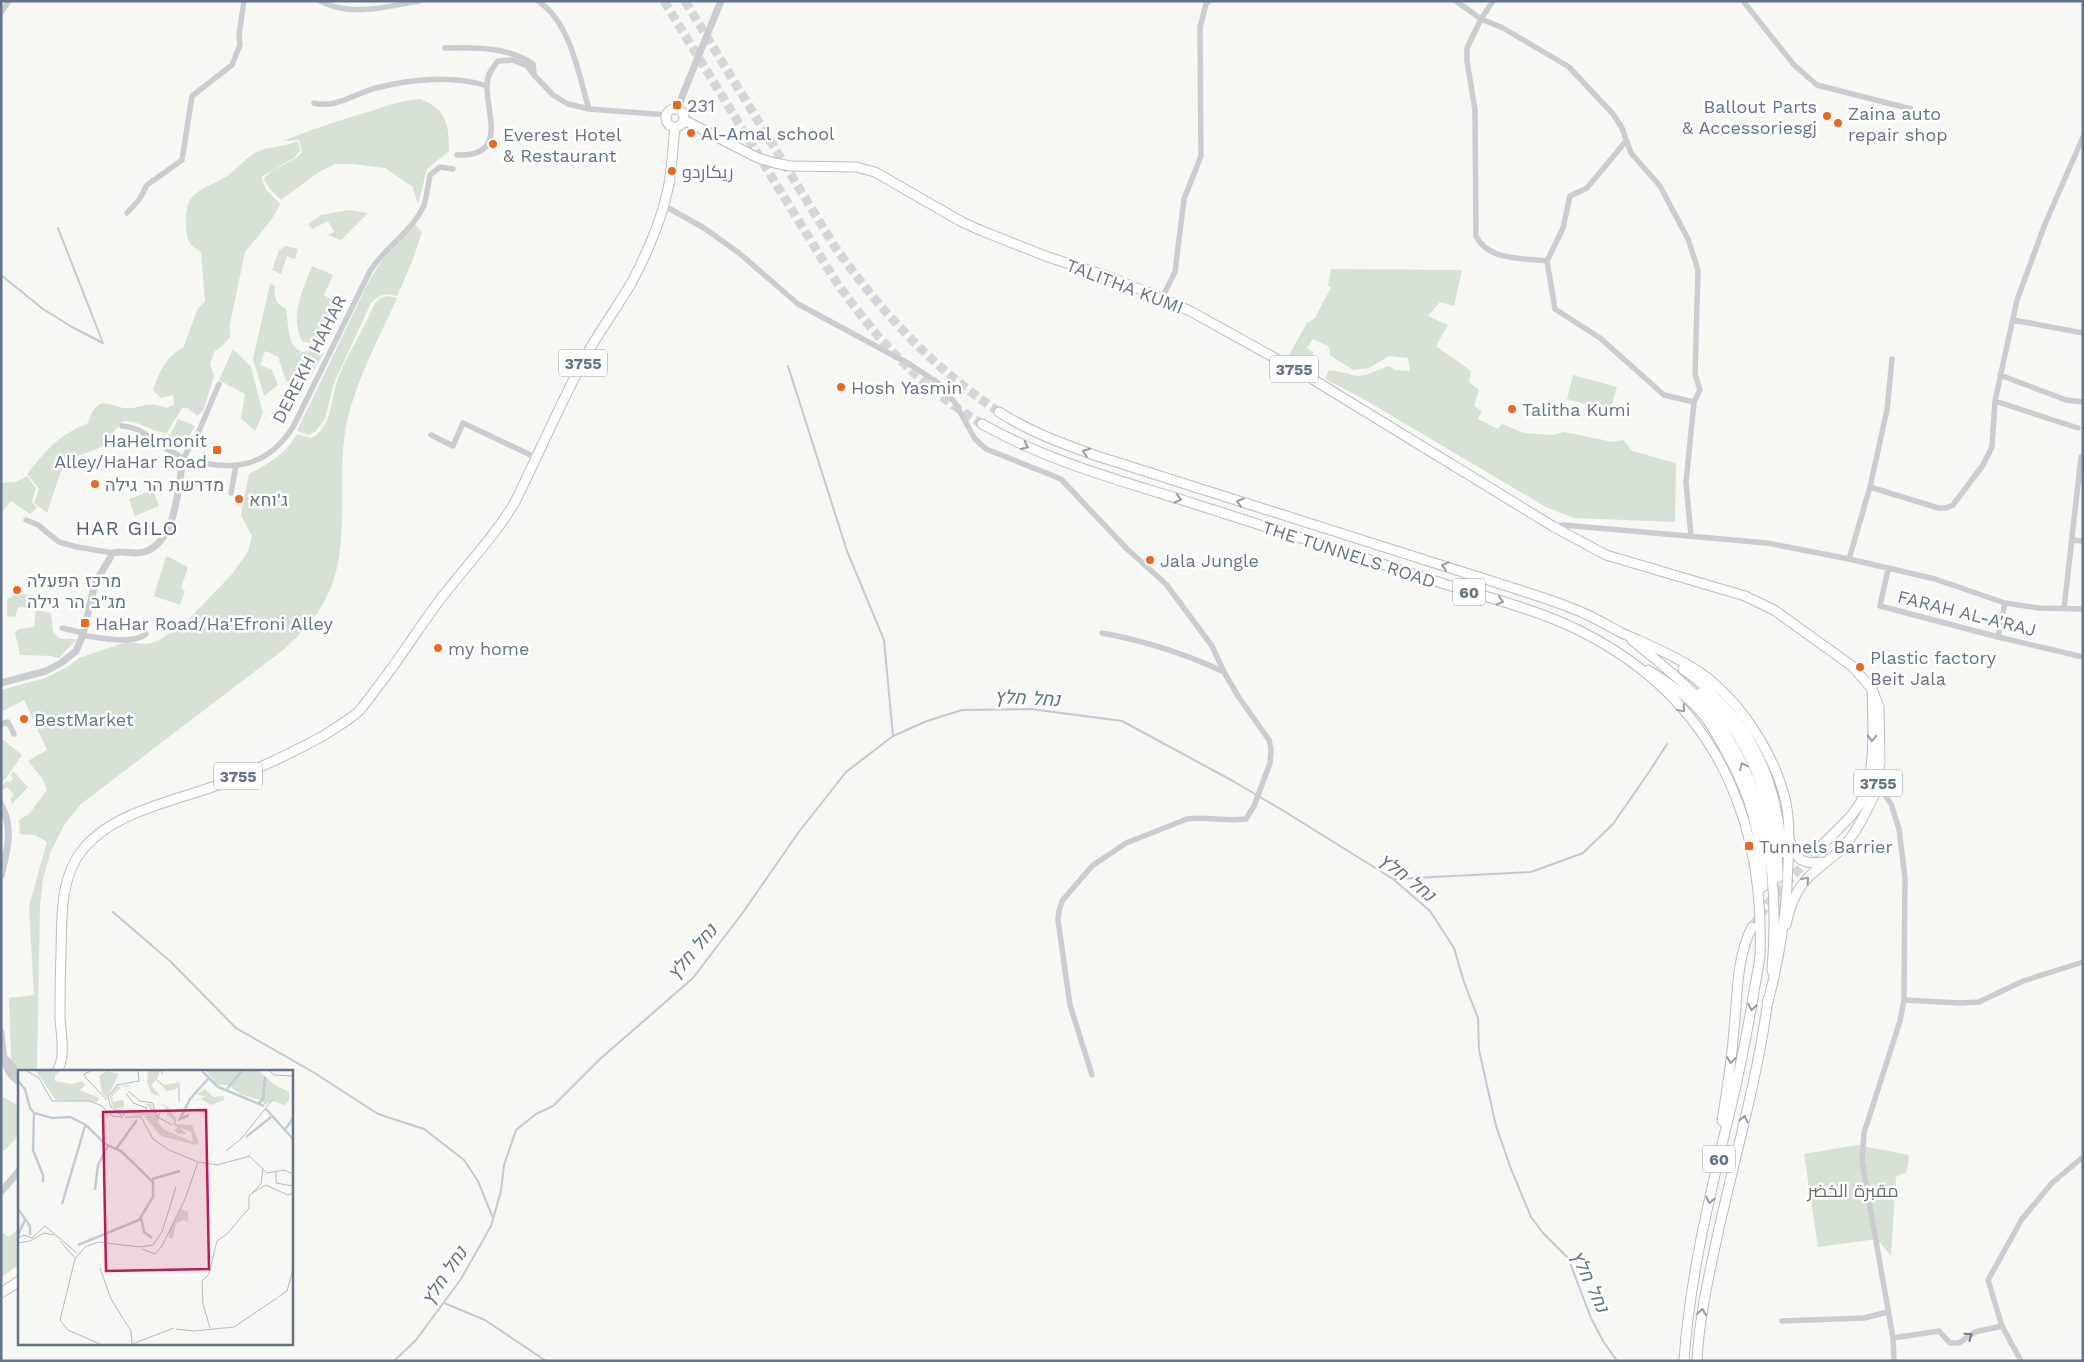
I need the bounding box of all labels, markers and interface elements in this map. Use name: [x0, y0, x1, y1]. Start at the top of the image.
place label: 231: [687, 95, 715, 116]
place label: Ballout Parts & Accessoriesgj: [1682, 96, 1817, 138]
marker: 231: [671, 99, 683, 111]
place label: Zaina auto repair shop: [1848, 103, 1948, 145]
marker: Ballout Parts & Accessoriesgj: [1821, 110, 1833, 122]
marker: Zaina auto repair shop: [1832, 117, 1844, 129]
place label: Al-Amal school: [701, 123, 835, 144]
place label: Everest Hotel & Restaurant: [503, 124, 622, 166]
marker: Al-Amal school: [685, 127, 697, 139]
marker: Everest Hotel & Restaurant: [487, 138, 499, 150]
place label: ريكاردو: [682, 161, 733, 183]
marker: ريكاردو: [666, 165, 678, 177]
street label: TALITHA KUMI: [1063, 254, 1187, 318]
street label: DEREKH HAHAR: [268, 291, 350, 427]
road number: 3755: [559, 349, 607, 376]
road number: 3755: [1270, 356, 1318, 382]
place label: Hosh Yasmin: [851, 377, 962, 398]
marker: Hosh Yasmin: [835, 381, 847, 393]
place label: Talitha Kumi: [1522, 399, 1631, 420]
marker: Talitha Kumi: [1506, 403, 1518, 415]
place label: HaHelmonit Alley/HaHar Road: [54, 430, 207, 472]
one-way arrow: [1020, 440, 1029, 451]
marker: HaHelmonit Alley/HaHar Road: [211, 444, 223, 456]
one-way arrow: [1082, 448, 1091, 458]
place label: מדרשת הר גילה: [105, 474, 224, 495]
marker: מדרשת הר גילה: [89, 478, 101, 490]
place label: ג'וחא: [249, 489, 288, 510]
marker: ג'וחא: [233, 493, 245, 505]
one-way arrow: [1174, 493, 1182, 503]
one-way arrow: [1237, 498, 1245, 508]
district label: HAR GILO: [76, 516, 178, 540]
street label: THE TUNNELS ROAD: [1260, 516, 1438, 592]
place label: Jala Jungle: [1160, 550, 1259, 571]
marker: Jala Jungle: [1144, 554, 1156, 566]
one-way arrow: [1442, 562, 1450, 572]
place label: מרכז הפעלה מג"ב הר גילה: [27, 570, 126, 612]
road number: 60: [1453, 578, 1485, 606]
marker: מרכז הפעלה מג"ב הר גילה: [11, 584, 23, 596]
street label: FARAH AL-A'RAJ: [1895, 586, 2039, 640]
one-way arrow: [1495, 596, 1504, 606]
place label: HaHar Road/Ha'Efroni Alley: [95, 613, 333, 634]
marker: HaHar Road/Ha'Efroni Alley: [79, 617, 91, 629]
place label: my home: [448, 638, 529, 659]
marker: my home: [432, 642, 444, 654]
place label: Plastic factory Beit Jala: [1870, 647, 1997, 689]
marker: Plastic factory Beit Jala: [1854, 661, 1866, 673]
water label: נחל חלץ: [993, 685, 1062, 711]
one-way arrow: [1677, 704, 1686, 713]
place label: BestMarket: [34, 709, 134, 730]
marker: BestMarket: [18, 713, 30, 725]
one-way arrow: [1866, 734, 1877, 742]
road number: 3755: [214, 762, 262, 789]
one-way arrow: [1739, 762, 1749, 771]
road number: 3755: [1854, 770, 1902, 796]
place label: Tunnels Barrier: [1759, 836, 1893, 857]
marker: Tunnels Barrier: [1743, 840, 1755, 852]
water label: נחל חלץ: [1374, 848, 1441, 907]
one-way arrow: [1800, 877, 1809, 886]
water label: נחל חלץ: [662, 918, 723, 985]
one-way arrow: [1747, 1003, 1757, 1011]
one-way arrow: [1726, 1057, 1737, 1065]
inset map: [18, 1070, 292, 1344]
one-way arrow: [1738, 1115, 1749, 1124]
road number: 60: [1703, 1146, 1735, 1172]
park label: مقبرة الخضر: [1806, 1180, 1899, 1202]
one-way arrow: [1705, 1196, 1716, 1204]
water label: נחל חלץ: [416, 1241, 473, 1310]
water label: נחל חלץ: [1566, 1246, 1615, 1317]
one-way arrow: [1697, 1308, 1707, 1317]
one-way arrow: [1963, 1333, 1973, 1342]

